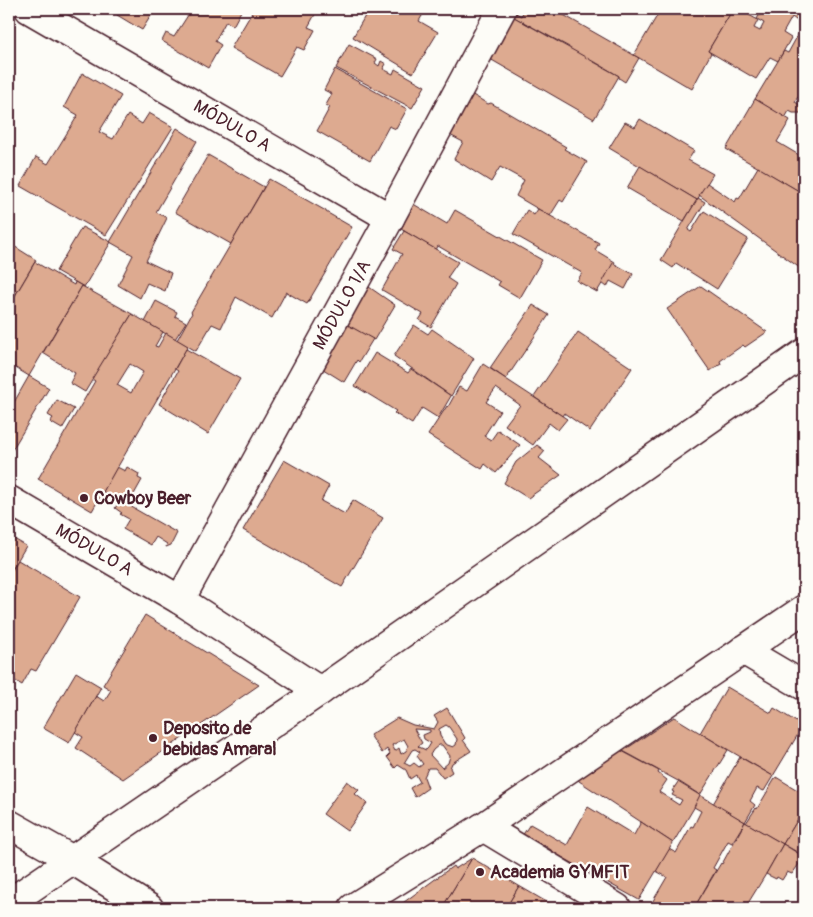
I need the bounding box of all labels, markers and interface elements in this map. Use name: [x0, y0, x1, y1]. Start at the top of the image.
street label: MÓDULO A: [189, 94, 276, 157]
street label: MÓDULO 1/A: [307, 255, 376, 354]
place label: Cowboy Beer: [94, 487, 192, 510]
marker: Cowboy Beer: [78, 492, 90, 504]
street label: MÓDULO A: [51, 518, 138, 581]
place label: Deposito de bebidas Amaral: [163, 717, 277, 761]
marker: Deposito de bebidas Amaral: [147, 732, 159, 744]
place label: Academia GYMFIT: [490, 861, 630, 884]
marker: Academia GYMFIT: [474, 866, 486, 878]

